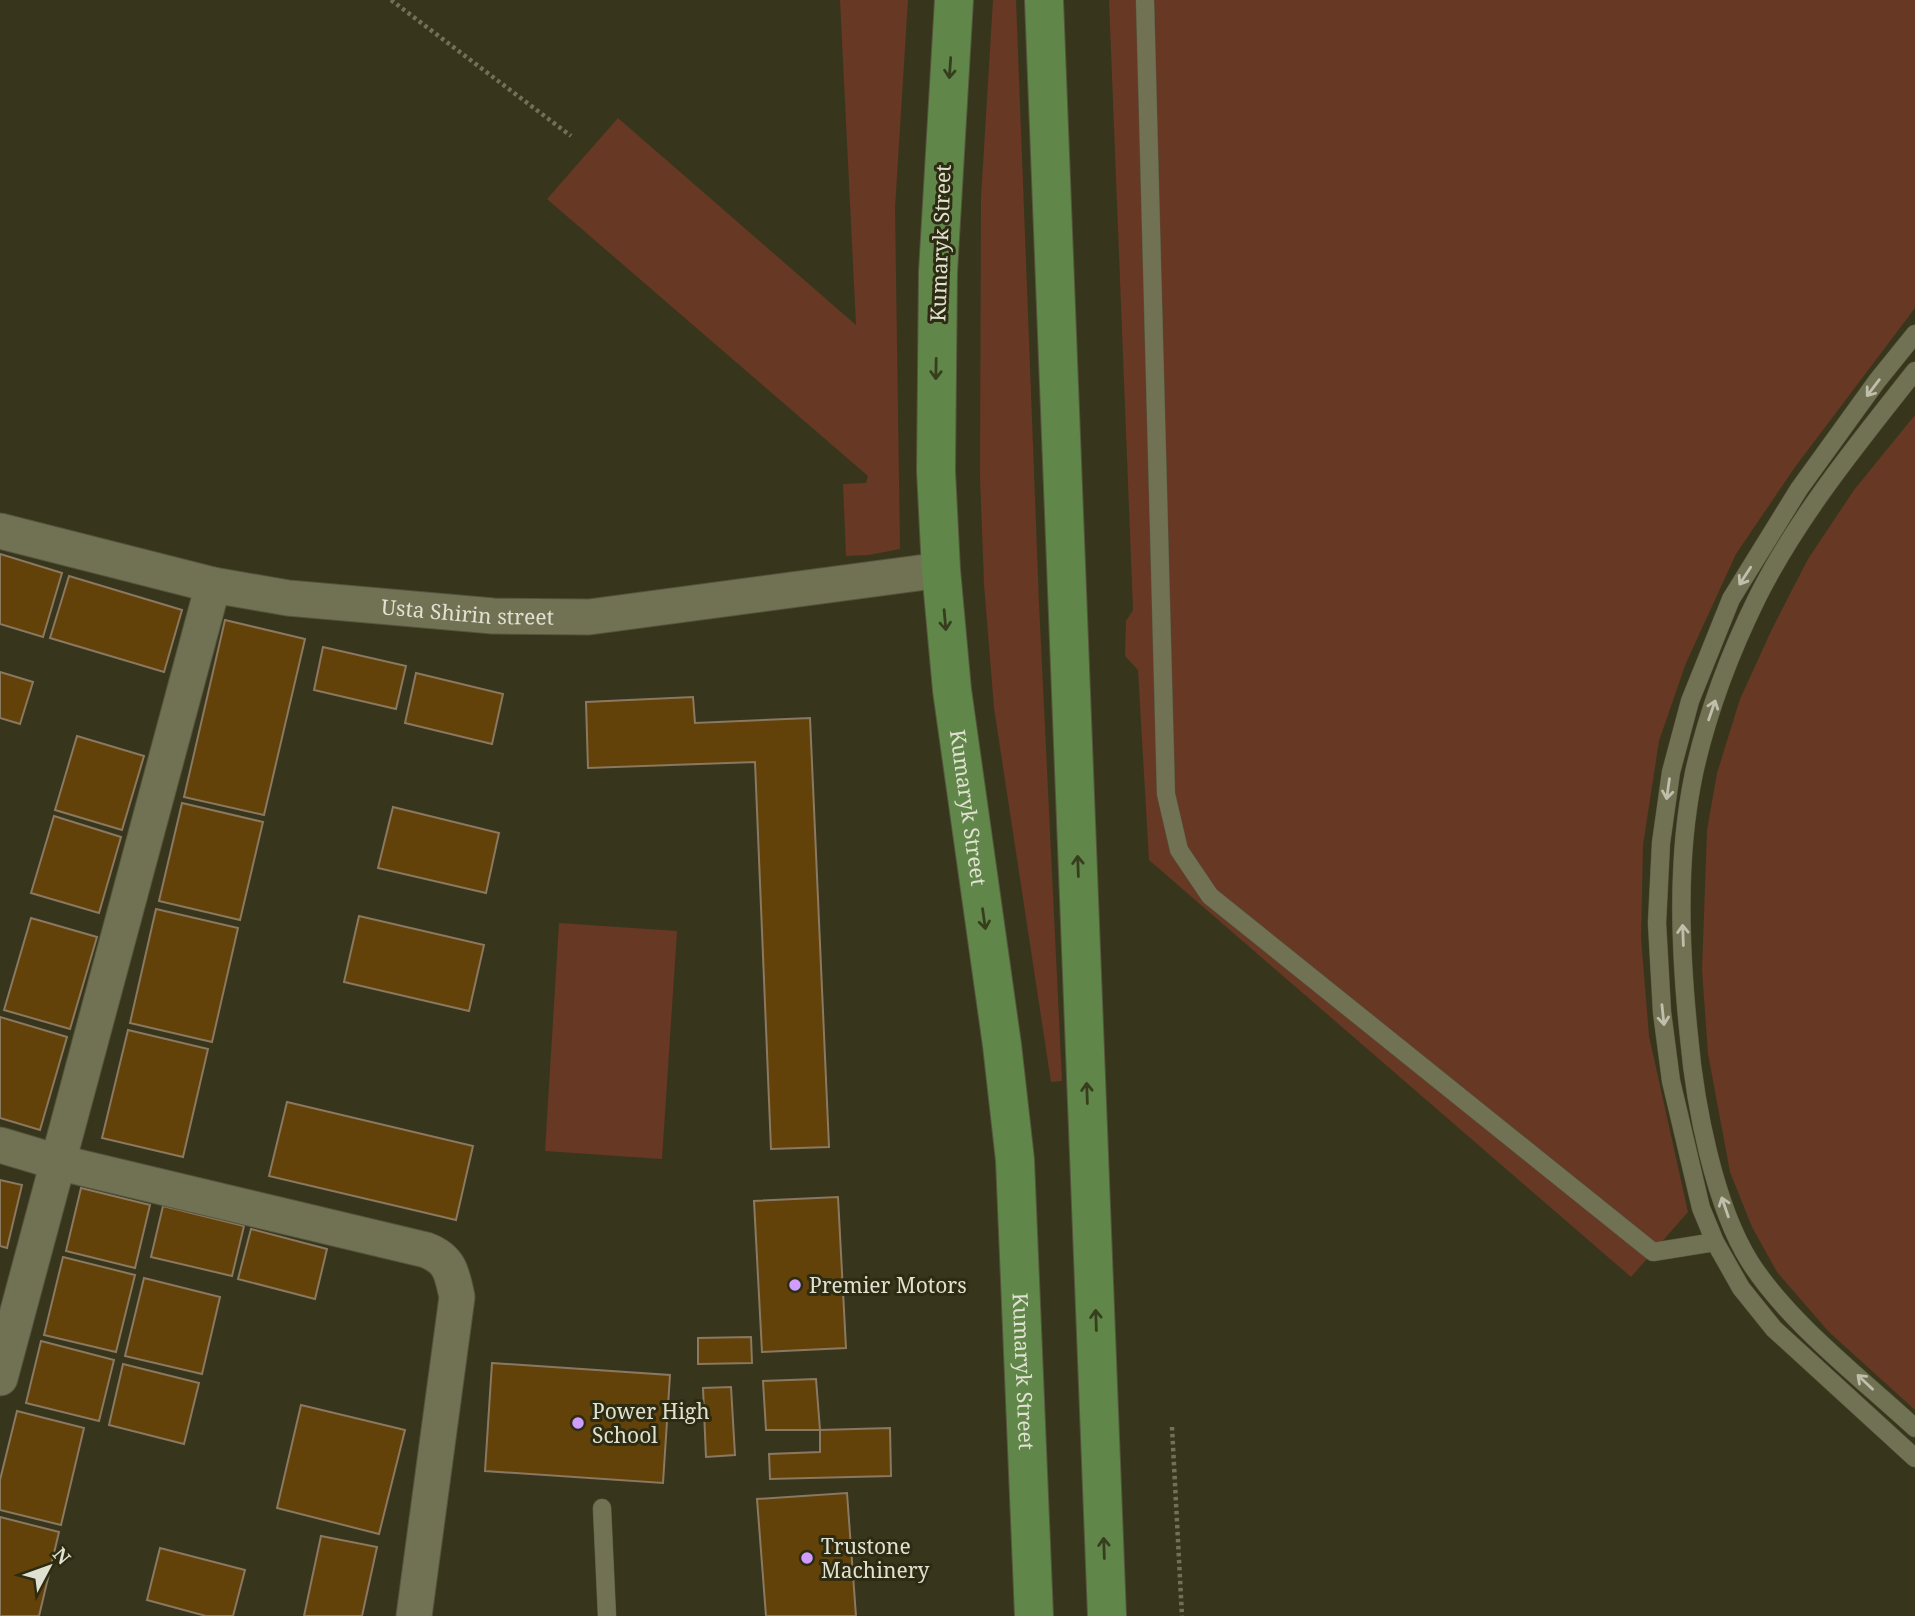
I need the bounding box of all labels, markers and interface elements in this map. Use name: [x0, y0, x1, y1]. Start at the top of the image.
one-way arrow: [943, 56, 956, 79]
street label: Kumaryk Street: [923, 164, 957, 322]
one-way arrow: [930, 357, 943, 380]
one-way arrow: [1865, 378, 1880, 397]
one-way arrow: [1737, 565, 1751, 585]
street label: Usta Shirin street: [380, 592, 554, 631]
one-way arrow: [939, 609, 952, 631]
one-way arrow: [1707, 700, 1719, 722]
street label: Kumaryk Street: [944, 728, 993, 888]
one-way arrow: [1662, 777, 1675, 800]
one-way arrow: [1071, 855, 1085, 878]
one-way arrow: [977, 907, 990, 930]
one-way arrow: [1676, 923, 1689, 946]
one-way arrow: [1657, 1004, 1670, 1026]
one-way arrow: [1080, 1082, 1093, 1105]
one-way arrow: [1718, 1196, 1730, 1218]
place label: Premier Motors: [809, 1271, 967, 1299]
marker: Premier Motors: [787, 1277, 803, 1293]
street label: Kumaryk Street: [1007, 1292, 1041, 1451]
one-way arrow: [1089, 1309, 1102, 1332]
one-way arrow: [1856, 1374, 1874, 1390]
place label: Power High School: [592, 1397, 710, 1449]
marker: Power High School: [570, 1415, 586, 1431]
north arrow: [14, 1532, 84, 1602]
place label: Trustone Machinery: [821, 1532, 930, 1584]
one-way arrow: [1098, 1537, 1111, 1560]
text: N: [47, 1542, 77, 1570]
marker: Trustone Machinery: [799, 1550, 815, 1566]

